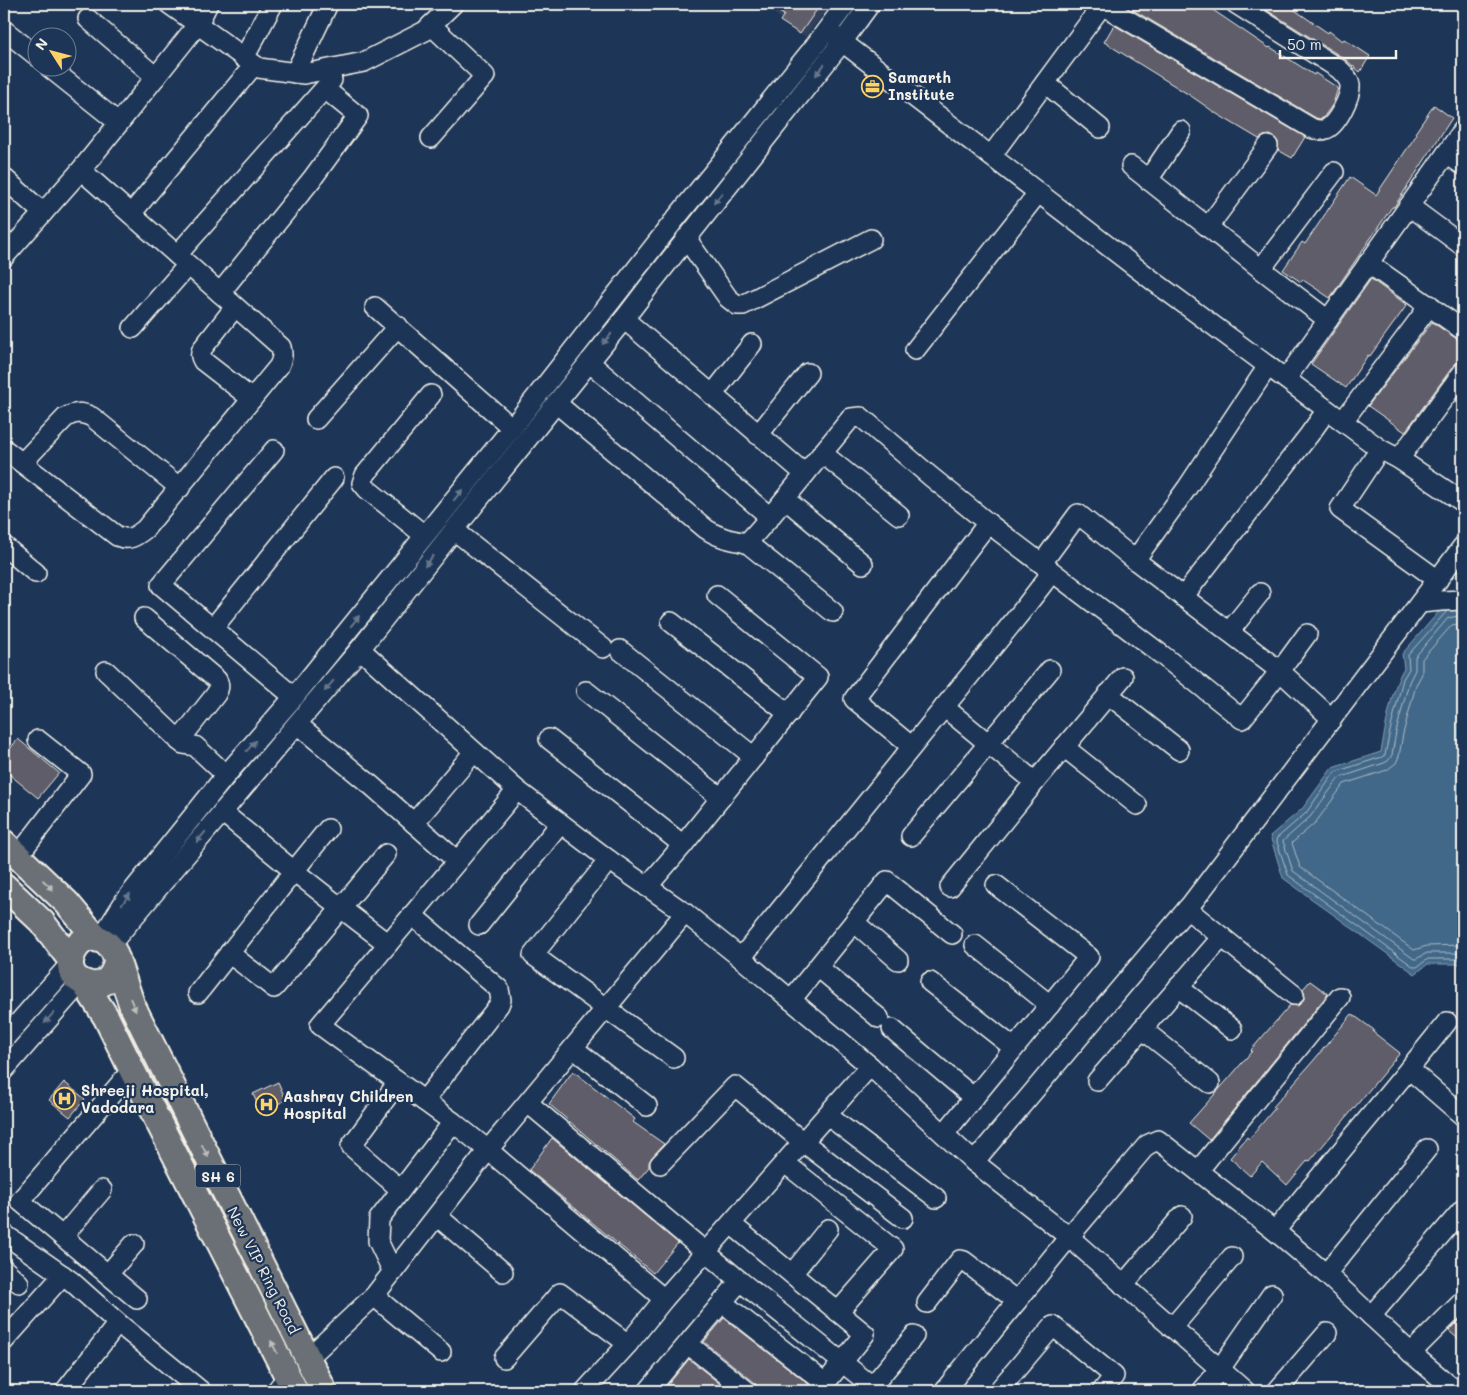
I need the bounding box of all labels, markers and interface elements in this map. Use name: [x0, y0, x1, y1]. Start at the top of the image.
north arrow: [28, 28, 78, 78]
scale bar: [1280, 28, 1396, 60]
text: N: [30, 34, 52, 54]
text: 50 m: [1287, 34, 1322, 54]
one-way arrow: [814, 64, 825, 77]
place label: Samarth Institute: [888, 67, 954, 104]
office icon: Samarth Institute: [860, 74, 884, 98]
one-way arrow: [713, 191, 724, 204]
one-way arrow: [602, 332, 613, 345]
one-way arrow: [452, 489, 463, 502]
one-way arrow: [423, 554, 434, 567]
one-way arrow: [350, 615, 361, 628]
one-way arrow: [323, 680, 334, 693]
one-way arrow: [245, 740, 257, 752]
one-way arrow: [195, 831, 207, 843]
one-way arrow: [42, 879, 54, 891]
one-way arrow: [121, 893, 132, 906]
one-way arrow: [129, 998, 137, 1012]
one-way arrow: [44, 1012, 55, 1025]
place label: Shreeji Hospital, Vadodara: [81, 1080, 209, 1117]
place label: Aashray Children Hospital: [283, 1086, 413, 1123]
hospital icon: Shreeji Hospital, Vadodara: [53, 1087, 77, 1111]
hospital icon: Aashray Children Hospital: [255, 1093, 279, 1117]
one-way arrow: [201, 1144, 209, 1158]
road number: SH 6: [196, 1164, 240, 1188]
street label: New VIP Ring Road: [223, 1203, 305, 1337]
one-way arrow: [270, 1340, 278, 1355]

